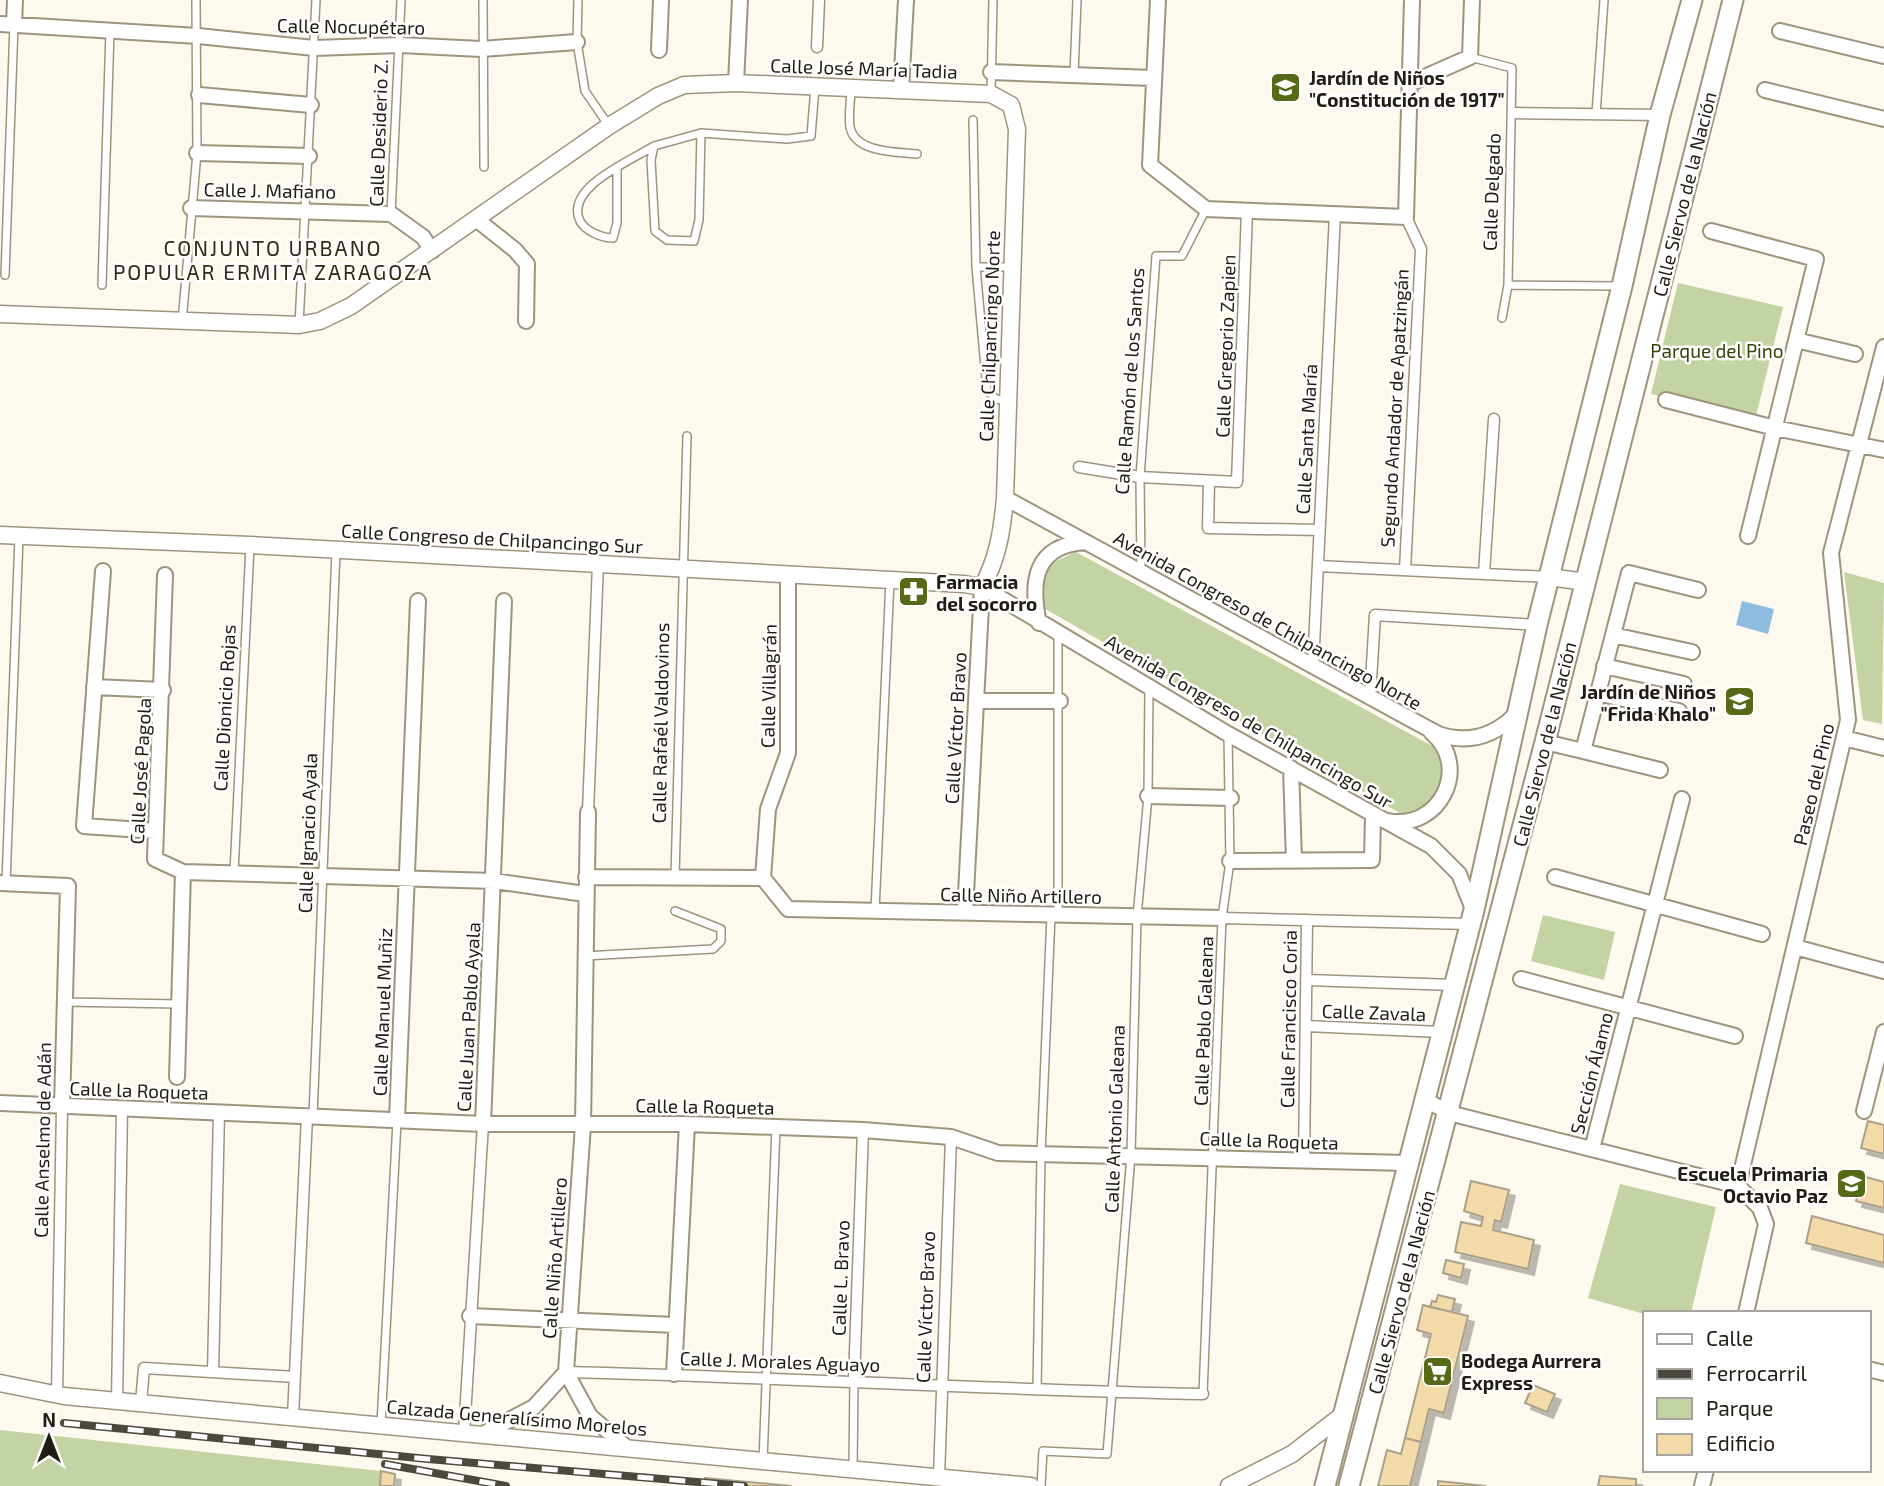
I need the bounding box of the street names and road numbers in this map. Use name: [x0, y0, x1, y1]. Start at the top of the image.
street label: Calle Nocupétaro: [277, 13, 425, 39]
street label: Calle José María Tadia: [770, 53, 958, 83]
street label: Calle Desiderio Z.: [364, 59, 392, 207]
street label: Calle Siervo de la Nación: [1647, 89, 1721, 299]
street label: Calle Delgado: [1477, 133, 1505, 251]
street label: Calle J. Mafiano: [204, 177, 336, 203]
street label: Calle Chilpancingo Norte: [974, 230, 1004, 442]
street label: Calle Gregorio Zapien: [1210, 254, 1240, 438]
street label: Calle Ramón de los Santos: [1110, 267, 1148, 495]
street label: Segundo Andador de Apatzingán: [1375, 268, 1413, 548]
street label: Calle Santa María: [1291, 363, 1321, 515]
street label: Calle Congreso de Chilpancingo Sur: [340, 519, 644, 557]
street label: Avenida Congreso de Chilpancingo Norte: [1110, 526, 1426, 714]
street label: Calle Rafaél Valdovinos: [647, 622, 673, 824]
street label: Calle Dionicio Rojas: [208, 624, 240, 792]
street label: Calle Villagrán: [755, 624, 781, 748]
street label: Avenida Congreso de Chilpancingo Sur: [1101, 629, 1397, 813]
street label: Calle Siervo de la Nación: [1507, 639, 1581, 849]
street label: Calle Víctor Bravo: [940, 651, 970, 805]
street label: Calle José Pagola: [125, 697, 155, 845]
street label: Paseo del Pino: [1788, 721, 1838, 847]
street label: Calle Ignacio Ayala: [293, 752, 321, 914]
street label: Calle Niño Artillero: [940, 882, 1102, 908]
street label: Calle Juan Pablo Ayala: [452, 921, 484, 1113]
street label: Calle Manuel Muñiz: [368, 927, 396, 1097]
street label: Calle Francisco Coria: [1275, 930, 1301, 1108]
street label: Calle Pablo Galeana: [1189, 936, 1217, 1106]
street label: Calle Zavala: [1321, 999, 1427, 1025]
street label: Sección Álamo: [1565, 1010, 1617, 1136]
street label: Calle Antonio Galeana: [1099, 1024, 1129, 1214]
street label: Calle Anselmo de Adán: [29, 1042, 55, 1238]
street label: Calle la Roqueta: [69, 1076, 209, 1104]
street label: Calle la Roqueta: [635, 1093, 775, 1119]
street label: Calle la Roqueta: [1199, 1126, 1339, 1154]
street label: Calle Niño Artillero: [537, 1177, 571, 1339]
street label: Calle Siervo de la Nación: [1363, 1187, 1439, 1397]
street label: Calle L. Bravo: [826, 1220, 854, 1336]
street label: Calle Víctor Bravo: [911, 1231, 939, 1383]
street label: Calle J. Morales Aguayo: [679, 1346, 881, 1376]
street label: Calzada Generalísimo Morelos: [386, 1394, 648, 1440]

